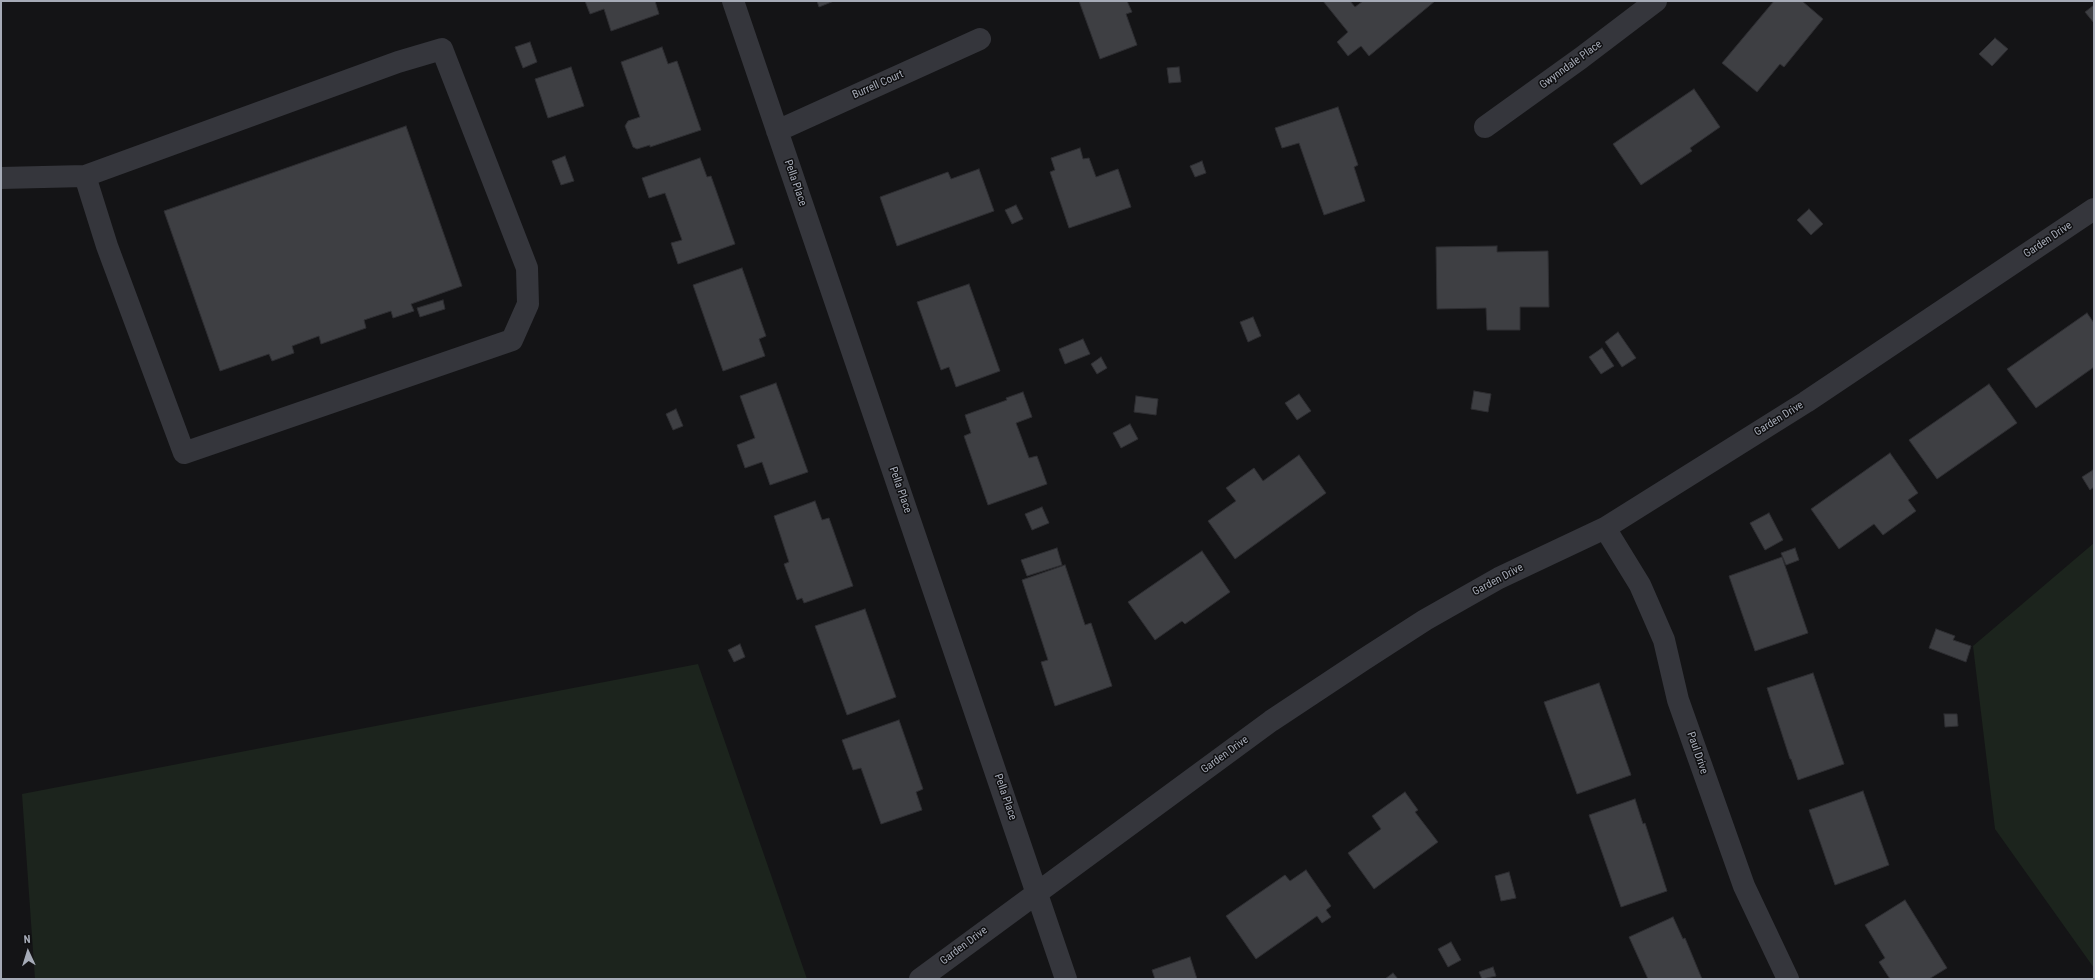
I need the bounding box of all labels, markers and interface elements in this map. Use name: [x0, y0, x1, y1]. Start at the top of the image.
street label: Gwynndale Place: [1537, 38, 1605, 92]
street label: Burrell Court: [850, 68, 906, 102]
street label: Pella Place: [781, 158, 809, 208]
street label: Garden Drive: [2021, 219, 2075, 261]
street label: Garden Drive: [1752, 399, 1806, 439]
street label: Pella Place: [886, 465, 914, 515]
street label: Garden Drive: [1470, 561, 1526, 599]
street label: Paul Drive: [1684, 730, 1710, 776]
street label: Garden Drive: [1199, 733, 1251, 777]
street label: Pella Place: [991, 772, 1019, 822]
street label: Garden Drive: [938, 924, 990, 968]
north arrow: [8, 932, 48, 972]
text: N: [23, 933, 31, 946]

